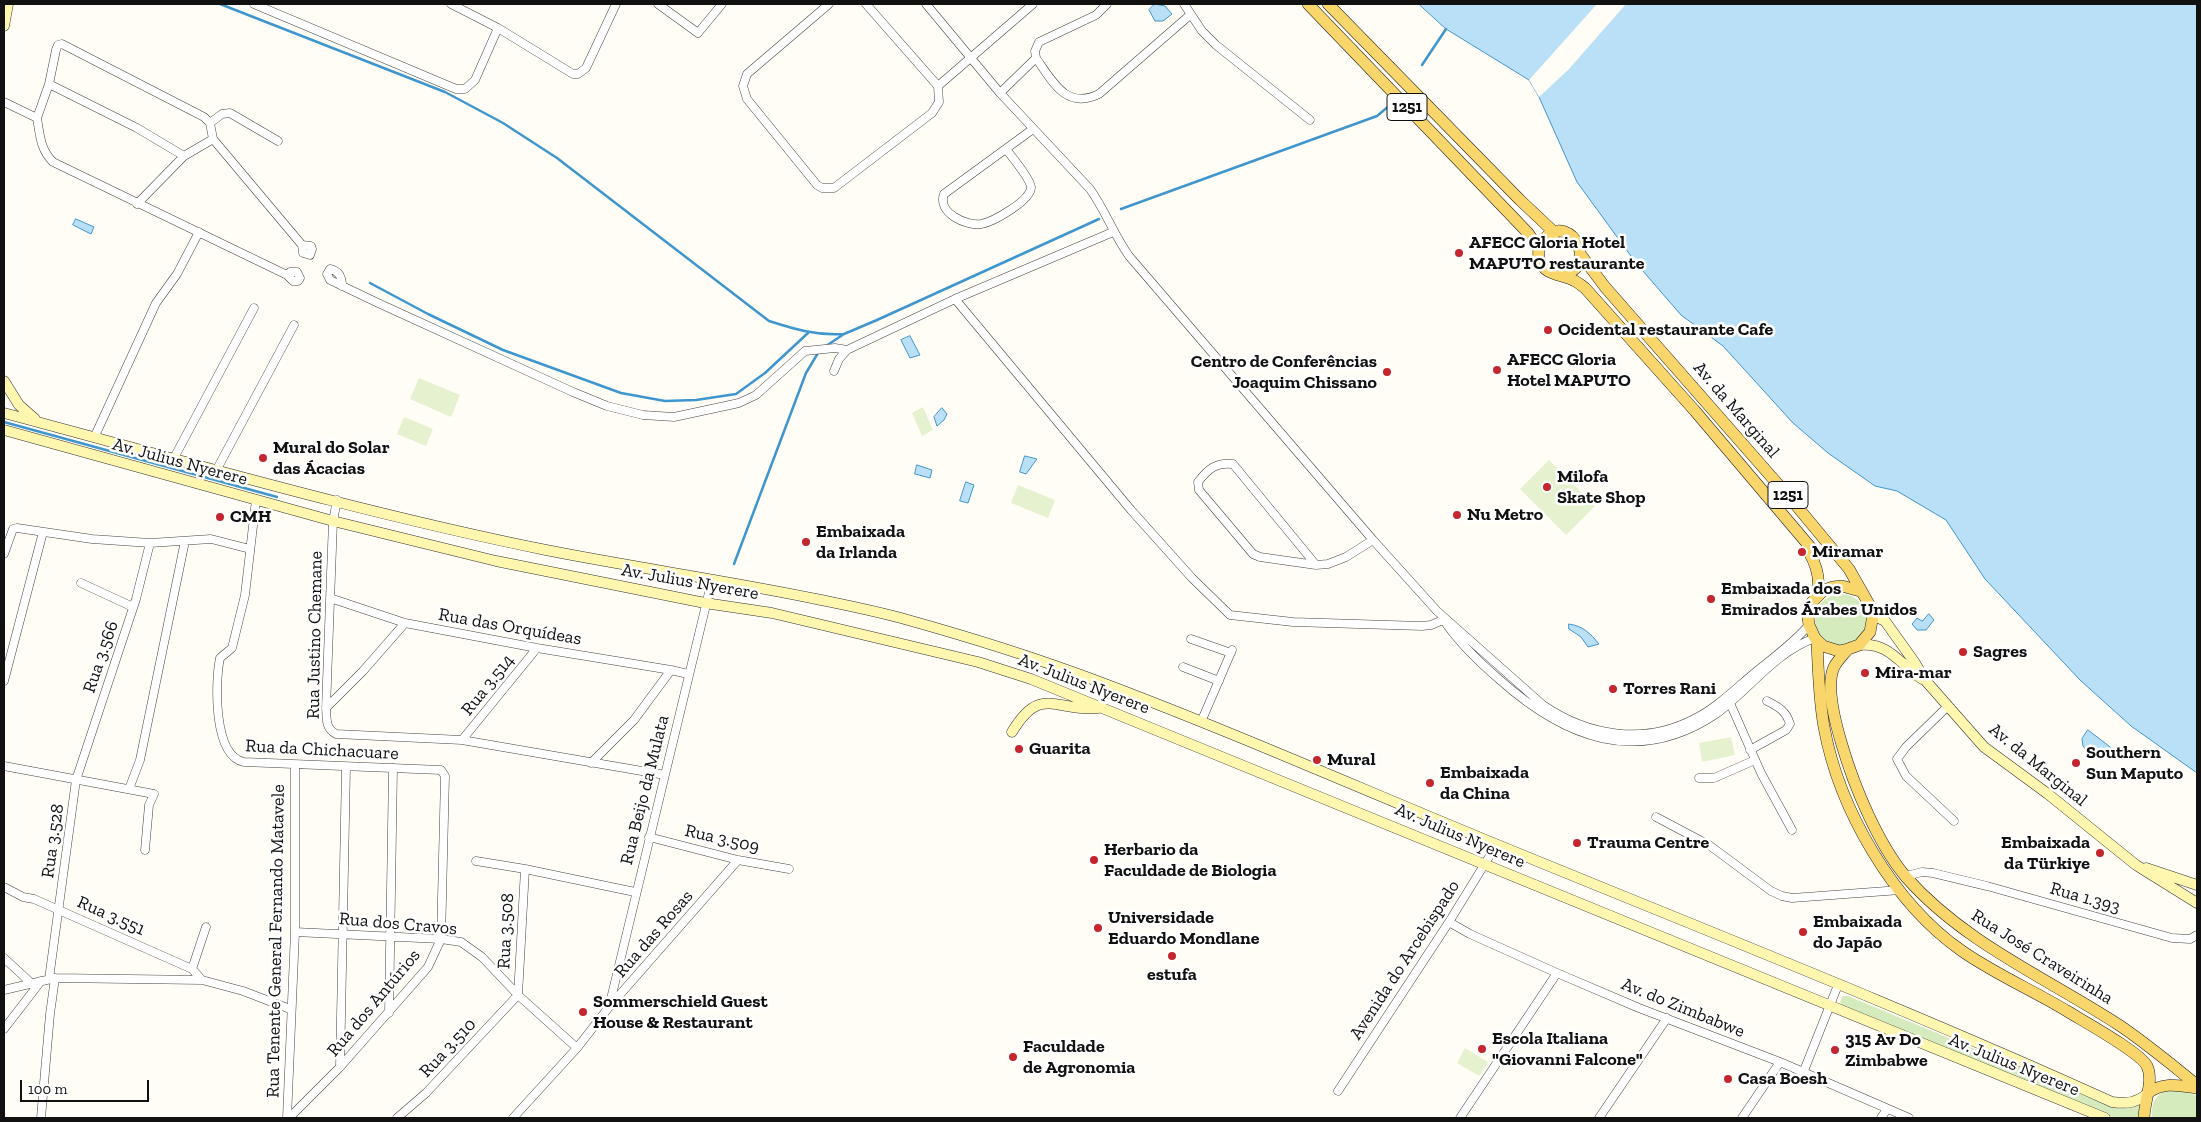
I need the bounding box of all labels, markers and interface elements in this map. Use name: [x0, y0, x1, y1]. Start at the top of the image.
road number: 1251: [1387, 94, 1427, 120]
place label: AFECC Gloria Hotel MAPUTO restaurante: [1469, 232, 1644, 274]
marker: AFECC Gloria Hotel MAPUTO restaurante: [1453, 247, 1465, 259]
place label: Ocidental restaurante Cafe: [1558, 319, 1773, 341]
marker: Ocidental restaurante Cafe: [1542, 324, 1554, 336]
place label: AFECC Gloria Hotel MAPUTO: [1507, 349, 1631, 392]
place label: Centro de Conferências Joaquim Chissano: [1191, 351, 1377, 394]
street label: Av. da Marginal: [1688, 358, 1784, 462]
marker: AFECC Gloria Hotel MAPUTO: [1491, 364, 1503, 376]
marker: Centro de Conferências Joaquim Chissano: [1381, 366, 1393, 378]
street label: Av. Julius Nyerere: [110, 434, 250, 490]
place label: Mural do Solar das Ácacias: [273, 437, 390, 479]
marker: Mural do Solar das Ácacias: [257, 452, 269, 464]
place label: Milofa Skate Shop: [1557, 466, 1645, 508]
marker: Milofa Skate Shop: [1541, 481, 1553, 493]
road number: 1251: [1768, 482, 1808, 508]
place label: Nu Metro: [1467, 504, 1543, 526]
place label: CMH: [230, 506, 271, 528]
marker: Nu Metro: [1451, 509, 1463, 521]
marker: CMH: [214, 511, 226, 523]
place label: Embaixada da Irlanda: [816, 521, 905, 564]
marker: Embaixada da Irlanda: [800, 536, 812, 548]
place label: Miramar: [1812, 541, 1883, 563]
marker: Miramar: [1796, 546, 1808, 558]
street label: Rua Justino Chemane: [303, 551, 327, 719]
street label: Av. Julius Nyerere: [620, 559, 760, 605]
place label: Embaixada dos Emirados Árabes Unidos: [1721, 578, 1917, 620]
marker: Embaixada dos Emirados Árabes Unidos: [1705, 593, 1717, 605]
street label: Rua das Orquídeas: [437, 604, 583, 650]
street label: Rua 3.566: [79, 618, 123, 696]
place label: Sagres: [1973, 641, 2027, 663]
marker: Sagres: [1957, 646, 1969, 658]
street label: Av. Julius Nyerere: [1015, 649, 1153, 719]
street label: Rua 3.514: [457, 650, 519, 720]
place label: Mira-mar: [1875, 662, 1952, 684]
marker: Mira-mar: [1859, 667, 1871, 679]
place label: Torres Rani: [1623, 678, 1716, 700]
marker: Torres Rani: [1607, 683, 1619, 695]
street label: Rua Beijo da Mulata: [616, 713, 674, 867]
street label: Av. da Marginal: [1984, 719, 2092, 811]
street label: Rua da Chichacuare: [245, 735, 399, 765]
place label: Guarita: [1029, 738, 1091, 760]
place label: Southern Sun Maputo: [2086, 742, 2183, 784]
marker: Guarita: [1013, 743, 1025, 755]
place label: Mural: [1327, 749, 1376, 771]
marker: Mural: [1311, 754, 1323, 766]
marker: Southern Sun Maputo: [2070, 757, 2082, 769]
place label: Embaixada da China: [1440, 762, 1529, 804]
marker: Embaixada da China: [1424, 777, 1436, 789]
street label: Rua Tenente General Fernando Matavele: [262, 784, 290, 1098]
street label: Av. Julius Nyerere: [1392, 799, 1528, 873]
street label: Rua 3.528: [37, 802, 69, 880]
street label: Rua 3.509: [683, 820, 761, 858]
place label: Trauma Centre: [1587, 832, 1709, 854]
place label: Embaixada da Türkiye: [2001, 832, 2090, 874]
marker: Trauma Centre: [1571, 837, 1583, 849]
place label: Herbario da Faculdade de Biologia: [1104, 839, 1277, 882]
marker: Embaixada da Türkiye: [2094, 847, 2106, 859]
marker: Herbario da Faculdade de Biologia: [1088, 854, 1100, 866]
street label: Avenida do Arcebispado: [1345, 876, 1465, 1044]
street label: Rua 1.393: [2047, 878, 2123, 918]
street label: Rua das Rosas: [610, 886, 698, 982]
street label: Rua 3.551: [74, 892, 148, 940]
street label: Rua 3.508: [493, 893, 519, 969]
street label: Rua José Craveirinha: [1967, 905, 2117, 1009]
place label: Universidade Eduardo Mondlane: [1108, 907, 1259, 950]
street label: Rua dos Cravos: [338, 908, 458, 940]
place label: Embaixada do Japão: [1813, 911, 1902, 954]
marker: Universidade Eduardo Mondlane: [1092, 922, 1104, 934]
marker: Embaixada do Japão: [1797, 926, 1809, 938]
street label: Rua dos Antúrios: [323, 945, 425, 1061]
marker: estufa: [1166, 950, 1178, 962]
place label: estufa: [1147, 964, 1197, 986]
street label: Av. do Zimbabwe: [1618, 973, 1748, 1043]
place label: Sommerschield Guest House & Restaurant: [593, 991, 768, 1034]
marker: Sommerschield Guest House & Restaurant: [577, 1006, 589, 1018]
street label: Rua 3.510: [415, 1014, 481, 1082]
place label: Escola Italiana "Giovanni Falcone": [1492, 1028, 1643, 1070]
place label: 315 Av Do Zimbabwe: [1845, 1029, 1928, 1072]
street label: Av. Julius Nyerere: [1946, 1029, 2082, 1101]
place label: Faculdade de Agronomia: [1023, 1036, 1135, 1078]
marker: Escola Italiana "Giovanni Falcone": [1476, 1043, 1488, 1055]
marker: 315 Av Do Zimbabwe: [1829, 1044, 1841, 1056]
marker: Faculdade de Agronomia: [1007, 1051, 1019, 1063]
place label: Casa Boesh: [1738, 1068, 1827, 1090]
scale bar: [22, 1070, 151, 1102]
marker: Casa Boesh: [1722, 1073, 1734, 1085]
text: 100 m: [28, 1080, 67, 1098]

